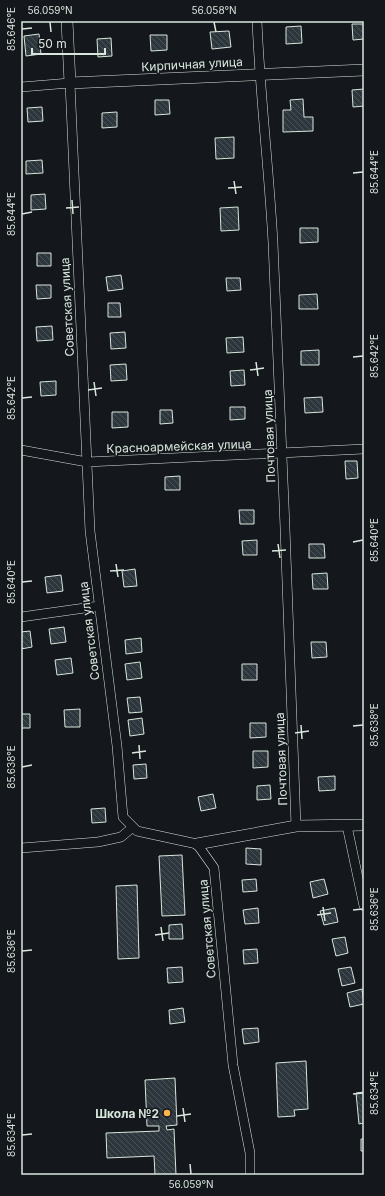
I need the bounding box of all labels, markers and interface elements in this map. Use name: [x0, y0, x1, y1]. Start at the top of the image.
text: 56.059°N: [27, 4, 73, 16]
text: 56.058°N: [191, 4, 237, 16]
text: 85.646°E: [5, 7, 17, 51]
scale bar: [32, 30, 105, 56]
text: 50 m: [38, 36, 67, 51]
street label: Кирпичная улица: [141, 54, 243, 74]
text: 85.644°E: [368, 150, 380, 194]
text: 85.644°E: [5, 192, 17, 236]
street label: Советская улица: [57, 257, 77, 357]
text: 85.642°E: [368, 334, 380, 378]
text: 85.642°E: [5, 376, 17, 420]
street label: Почтовая улица: [260, 389, 278, 483]
street label: Красноармейская улица: [106, 436, 252, 456]
text: 85.640°E: [368, 518, 380, 562]
text: 85.640°E: [5, 560, 17, 604]
street label: Советская улица: [76, 581, 102, 681]
text: 85.638°E: [368, 703, 380, 747]
street label: Почтовая улица: [272, 712, 290, 806]
text: 85.638°E: [5, 745, 17, 789]
street label: Советская улица: [195, 879, 219, 979]
text: 85.636°E: [368, 887, 380, 931]
text: 85.636°E: [5, 929, 17, 973]
text: 85.634°E: [368, 1071, 380, 1115]
place label: Школа №2: [95, 1106, 159, 1121]
marker: Школа №2: [162, 1108, 172, 1118]
text: 85.634°E: [5, 1113, 17, 1157]
text: 56.059°N: [168, 1178, 214, 1190]

